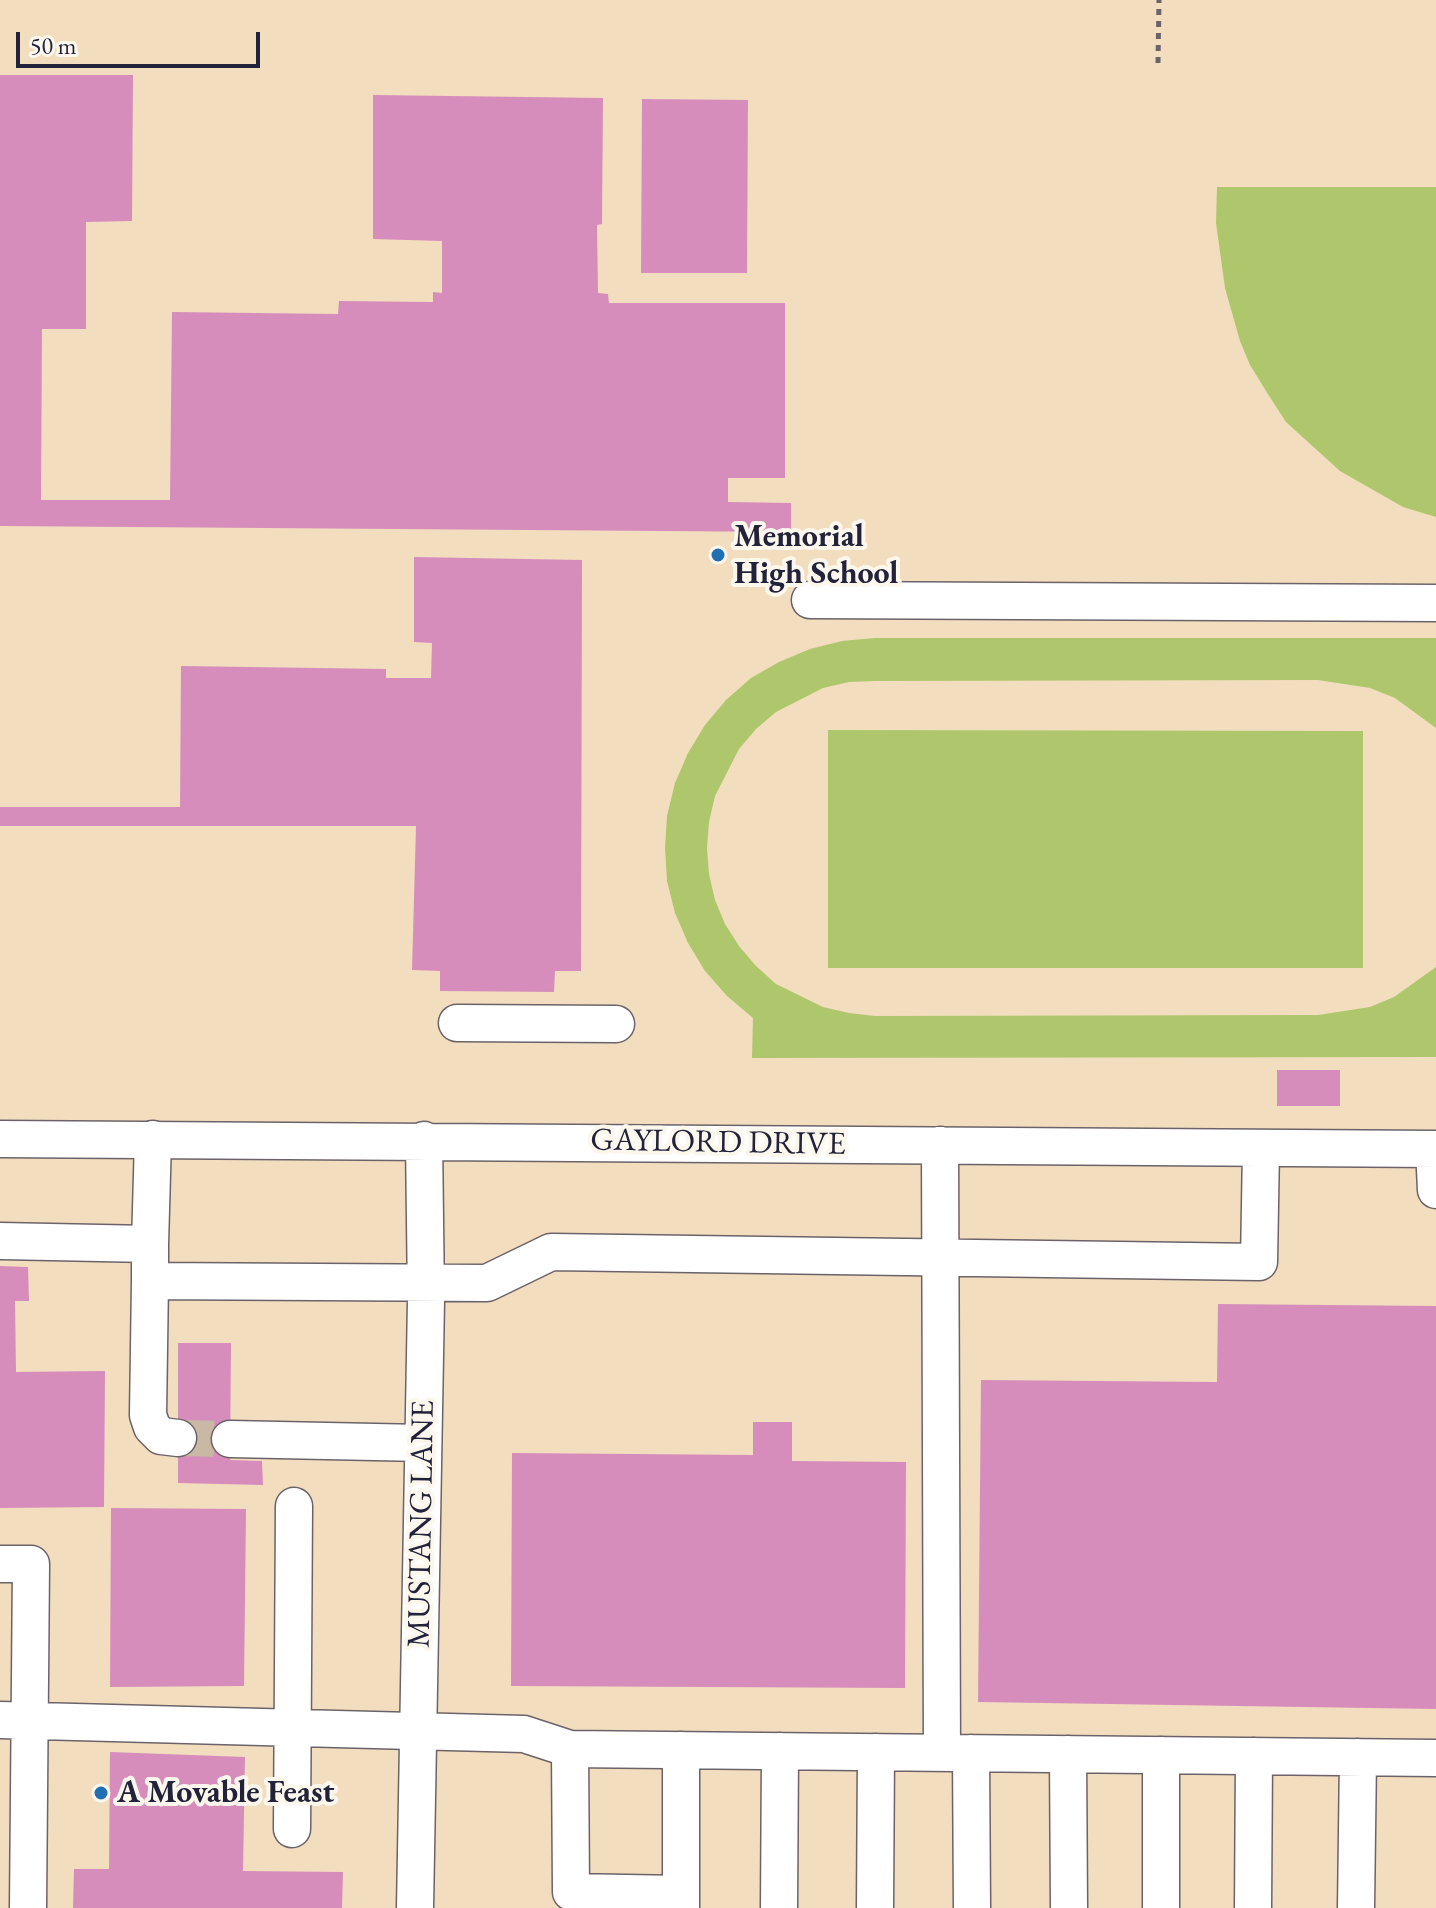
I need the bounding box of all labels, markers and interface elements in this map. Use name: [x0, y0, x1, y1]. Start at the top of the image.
scale bar: [20, 16, 264, 66]
text: 50 m: [30, 30, 77, 61]
place label: Memorial High School: [734, 518, 898, 593]
marker: Memorial High School: [709, 546, 727, 564]
street label: GAYLORD DRIVE: [590, 1122, 846, 1164]
street label: MUSTANG LANE: [401, 1400, 443, 1648]
place label: A Movable Feast: [117, 1774, 334, 1812]
marker: A Movable Feast: [92, 1784, 110, 1802]

